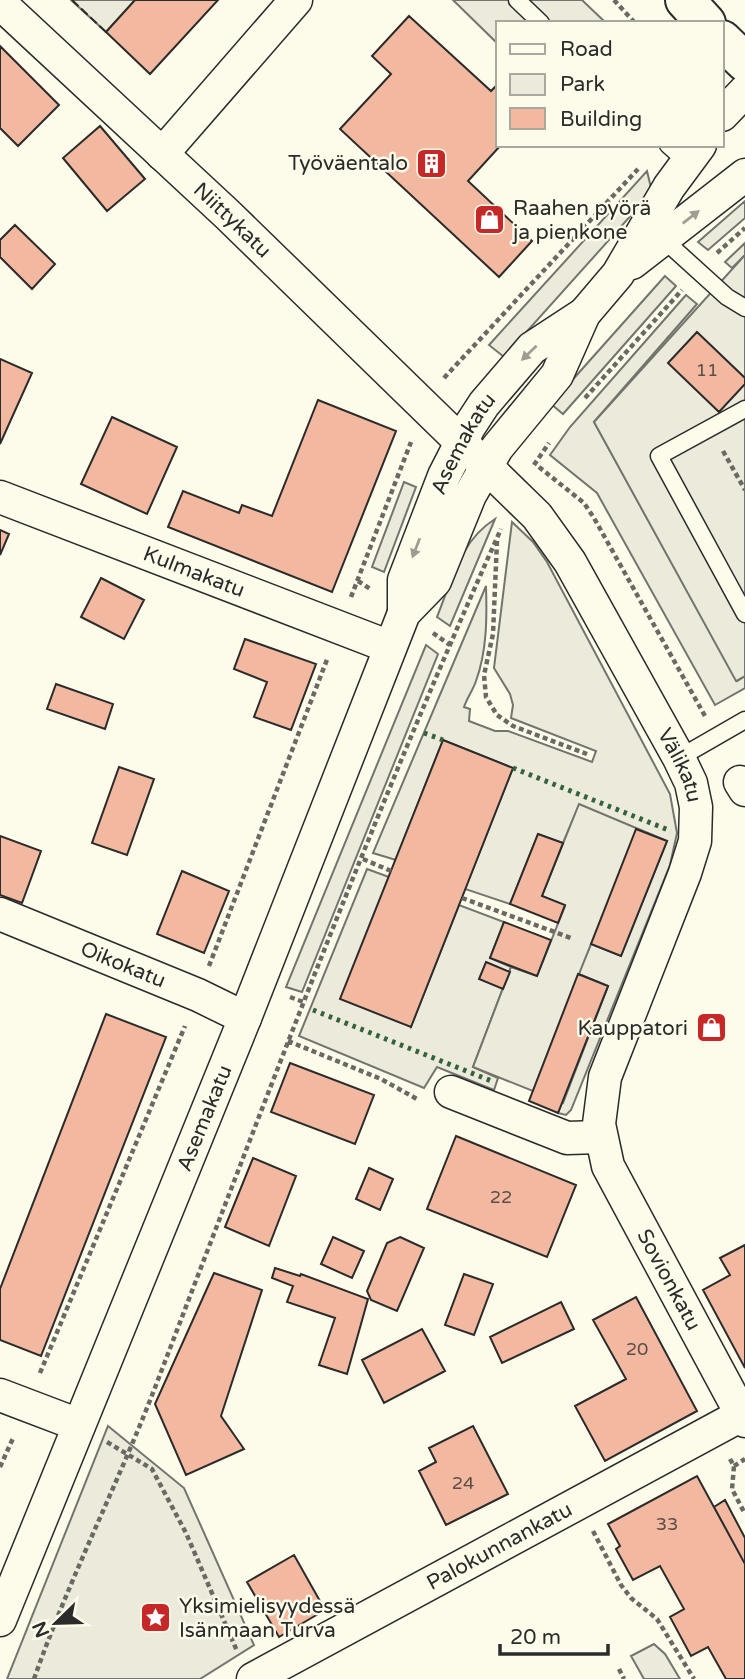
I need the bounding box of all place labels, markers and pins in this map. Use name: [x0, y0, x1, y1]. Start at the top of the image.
building icon: Työväentalo: [414, 146, 448, 180]
place label: Työväentalo: [288, 151, 408, 176]
place label: Raahen pyörä ja pienkone: [512, 196, 651, 245]
shop icon: Raahen pyörä ja pienkone: [473, 203, 507, 237]
shop icon: Kauppatori: [694, 1011, 728, 1045]
place label: Kauppatori: [577, 1016, 688, 1041]
place label: Yksimielisyydessä Isänmaan Turva: [179, 1594, 355, 1643]
place icon: Yksimielisyydessä Isänmaan Turva: [139, 1601, 173, 1635]

